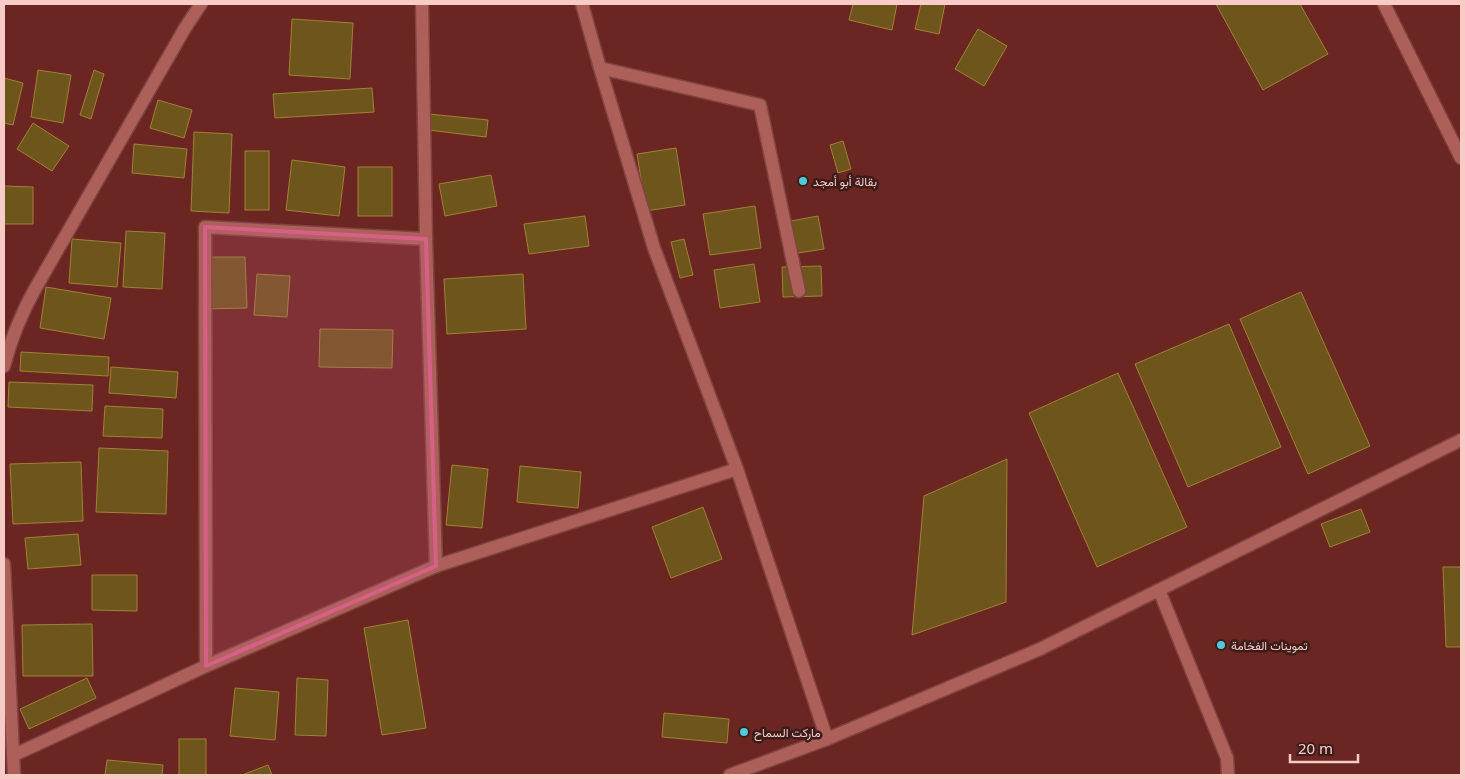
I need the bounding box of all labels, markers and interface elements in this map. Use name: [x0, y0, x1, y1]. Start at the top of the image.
place label: بقالة أبو أمجد: [813, 173, 877, 190]
marker: بقالة أبو أمجد: [797, 175, 809, 187]
place label: تموينات الفخامة: [1231, 637, 1308, 654]
marker: تموينات الفخامة: [1215, 639, 1227, 651]
place label: ماركت السماح: [754, 724, 821, 742]
marker: ماركت السماح: [738, 726, 750, 738]
scale bar: [1290, 732, 1358, 764]
text: 20 m: [1298, 738, 1333, 758]

